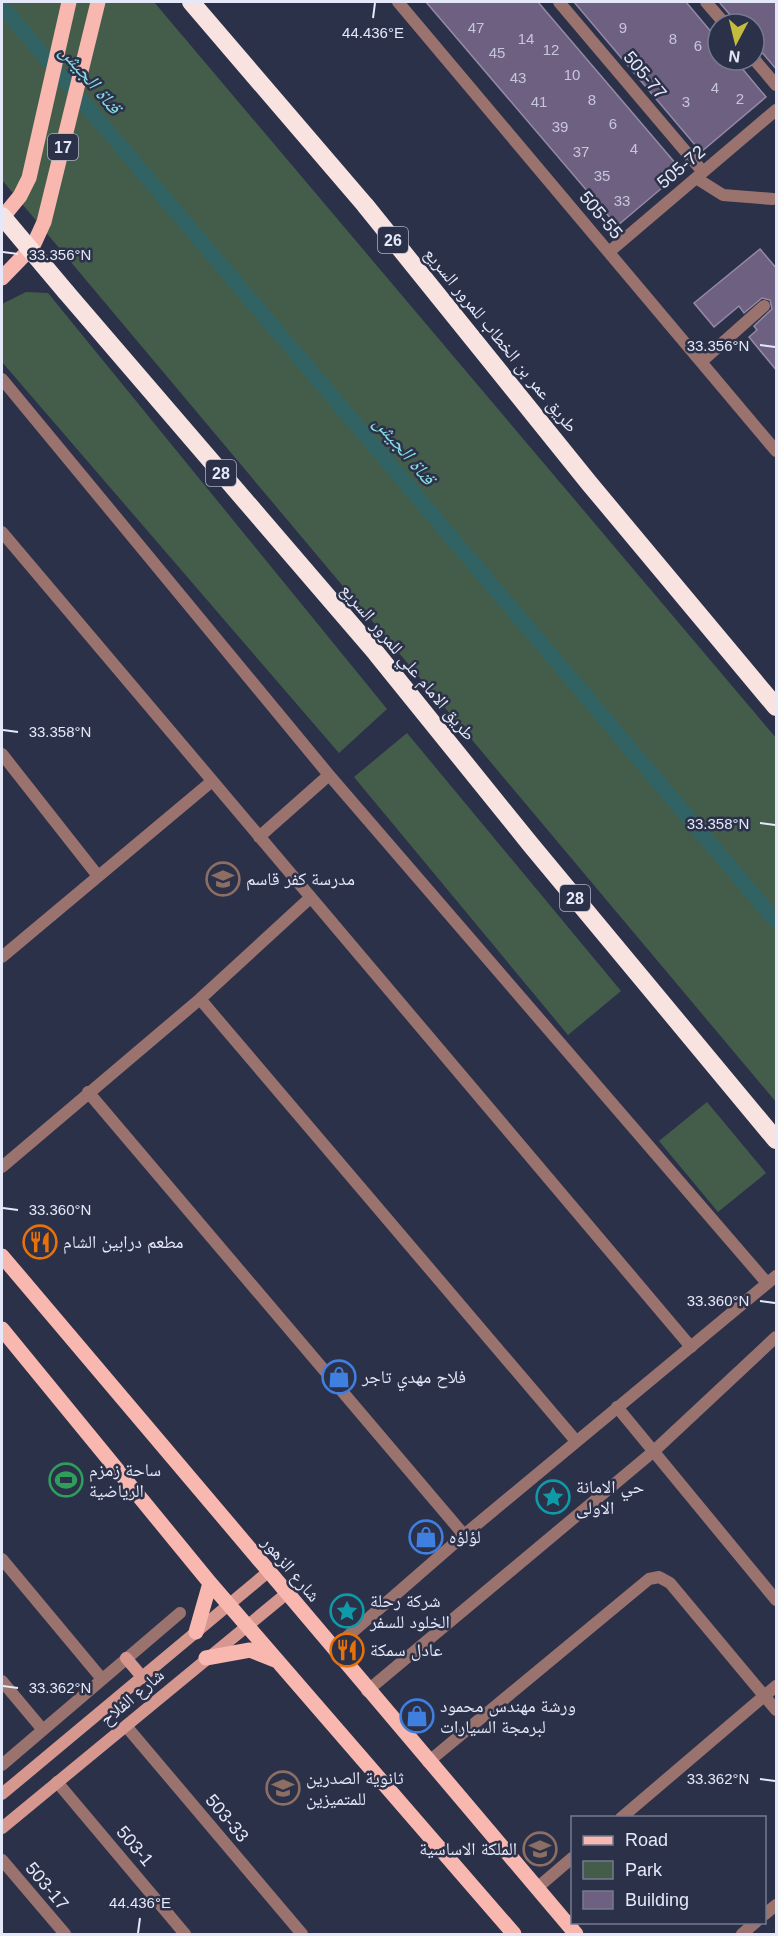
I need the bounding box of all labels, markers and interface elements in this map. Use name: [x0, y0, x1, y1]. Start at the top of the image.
north arrow: [706, 12, 766, 72]
house number: 47: [468, 19, 484, 36]
house number: 9: [619, 19, 627, 36]
text: 44.436°E: [342, 24, 404, 41]
house number: 14: [518, 30, 534, 47]
house number: 8: [669, 30, 677, 47]
house number: 6: [694, 37, 702, 54]
water label: قناة الجيش: [54, 40, 128, 121]
house number: 12: [543, 41, 559, 58]
house number: 45: [489, 44, 505, 61]
street label: 505-77: [619, 47, 671, 103]
text: N: [727, 47, 741, 66]
house number: 10: [564, 66, 580, 83]
house number: 43: [510, 69, 526, 86]
house number: 4: [711, 79, 719, 96]
house number: 2: [736, 90, 744, 107]
house number: 8: [588, 91, 596, 108]
house number: 41: [531, 93, 547, 110]
house number: 3: [682, 93, 690, 110]
house number: 6: [609, 115, 617, 132]
house number: 39: [552, 118, 568, 135]
road number: 17: [48, 134, 78, 160]
house number: 4: [630, 140, 638, 157]
street label: 505-72: [653, 141, 709, 193]
house number: 37: [573, 143, 589, 160]
house number: 35: [594, 167, 610, 184]
street label: 505-55: [575, 187, 627, 243]
house number: 33: [614, 192, 630, 209]
road number: 26: [378, 227, 408, 253]
street label: طريق عمر بن الخطاب للمرور السريع: [419, 244, 582, 437]
text: 33.356°N: [29, 246, 91, 263]
text: 33.356°N: [687, 337, 749, 354]
water label: قناة الجيش: [368, 411, 442, 492]
road number: 28: [206, 460, 236, 486]
street label: طريق الامام علي للمرور السريع: [333, 580, 479, 747]
text: 33.358°N: [29, 723, 91, 740]
text: 33.358°N: [687, 815, 749, 832]
school or university icon: مدرسة كفر قاسم: [205, 861, 241, 897]
place label: مدرسة كفر قاسم: [246, 869, 355, 891]
road number: 28: [560, 885, 590, 911]
text: 33.360°N: [29, 1201, 91, 1218]
restaurant icon: مطعم درابين الشام: [22, 1224, 58, 1260]
place label: مطعم درابين الشام: [63, 1232, 184, 1254]
text: 33.360°N: [687, 1292, 749, 1309]
shop icon: فلاح مهدي تاجر: [321, 1359, 357, 1395]
place label: فلاح مهدي تاجر: [361, 1367, 466, 1392]
place label: ساحة زمزم الرياضية: [89, 1460, 161, 1501]
sports icon: ساحة زمزم الرياضية: [48, 1462, 84, 1498]
place label: حي الامانة الاولى: [576, 1477, 644, 1519]
place icon: حي الامانة الاولى: [535, 1479, 571, 1515]
shop icon: لؤلؤه: [408, 1519, 444, 1555]
place label: لؤلؤه: [449, 1527, 481, 1547]
street label: شارع الزهور: [257, 1532, 324, 1606]
place label: شركة رحلة الخلود للسفر: [369, 1591, 450, 1632]
place icon: شركة رحلة الخلود للسفر: [329, 1593, 365, 1629]
restaurant icon: عادل سمكة: [329, 1632, 365, 1668]
place label: عادل سمكة: [370, 1640, 442, 1661]
street label: شارع الفلاح: [96, 1665, 169, 1731]
text: 33.362°N: [29, 1679, 91, 1696]
place label: ورشة مهندس محمود لبرمجة السيارات: [440, 1696, 576, 1738]
shop icon: ورشة مهندس محمود لبرمجة السيارات: [399, 1698, 435, 1734]
place label: ثانوية الصدرين للمتميزين: [306, 1768, 404, 1810]
school or university icon: ثانوية الصدرين للمتميزين: [265, 1770, 301, 1806]
text: 33.362°N: [687, 1770, 749, 1787]
street label: 503-33: [201, 1790, 253, 1846]
legend: [571, 1816, 766, 1924]
street label: 503-1: [113, 1822, 157, 1870]
text: Road: [625, 1830, 668, 1850]
school or university icon: الملكة الاساسية: [522, 1831, 558, 1867]
place label: الملكة الاساسية: [419, 1839, 517, 1859]
street label: 503-17: [21, 1858, 73, 1914]
text: Park: [625, 1860, 663, 1880]
text: Building: [625, 1890, 689, 1910]
text: 44.436°E: [109, 1894, 171, 1911]

